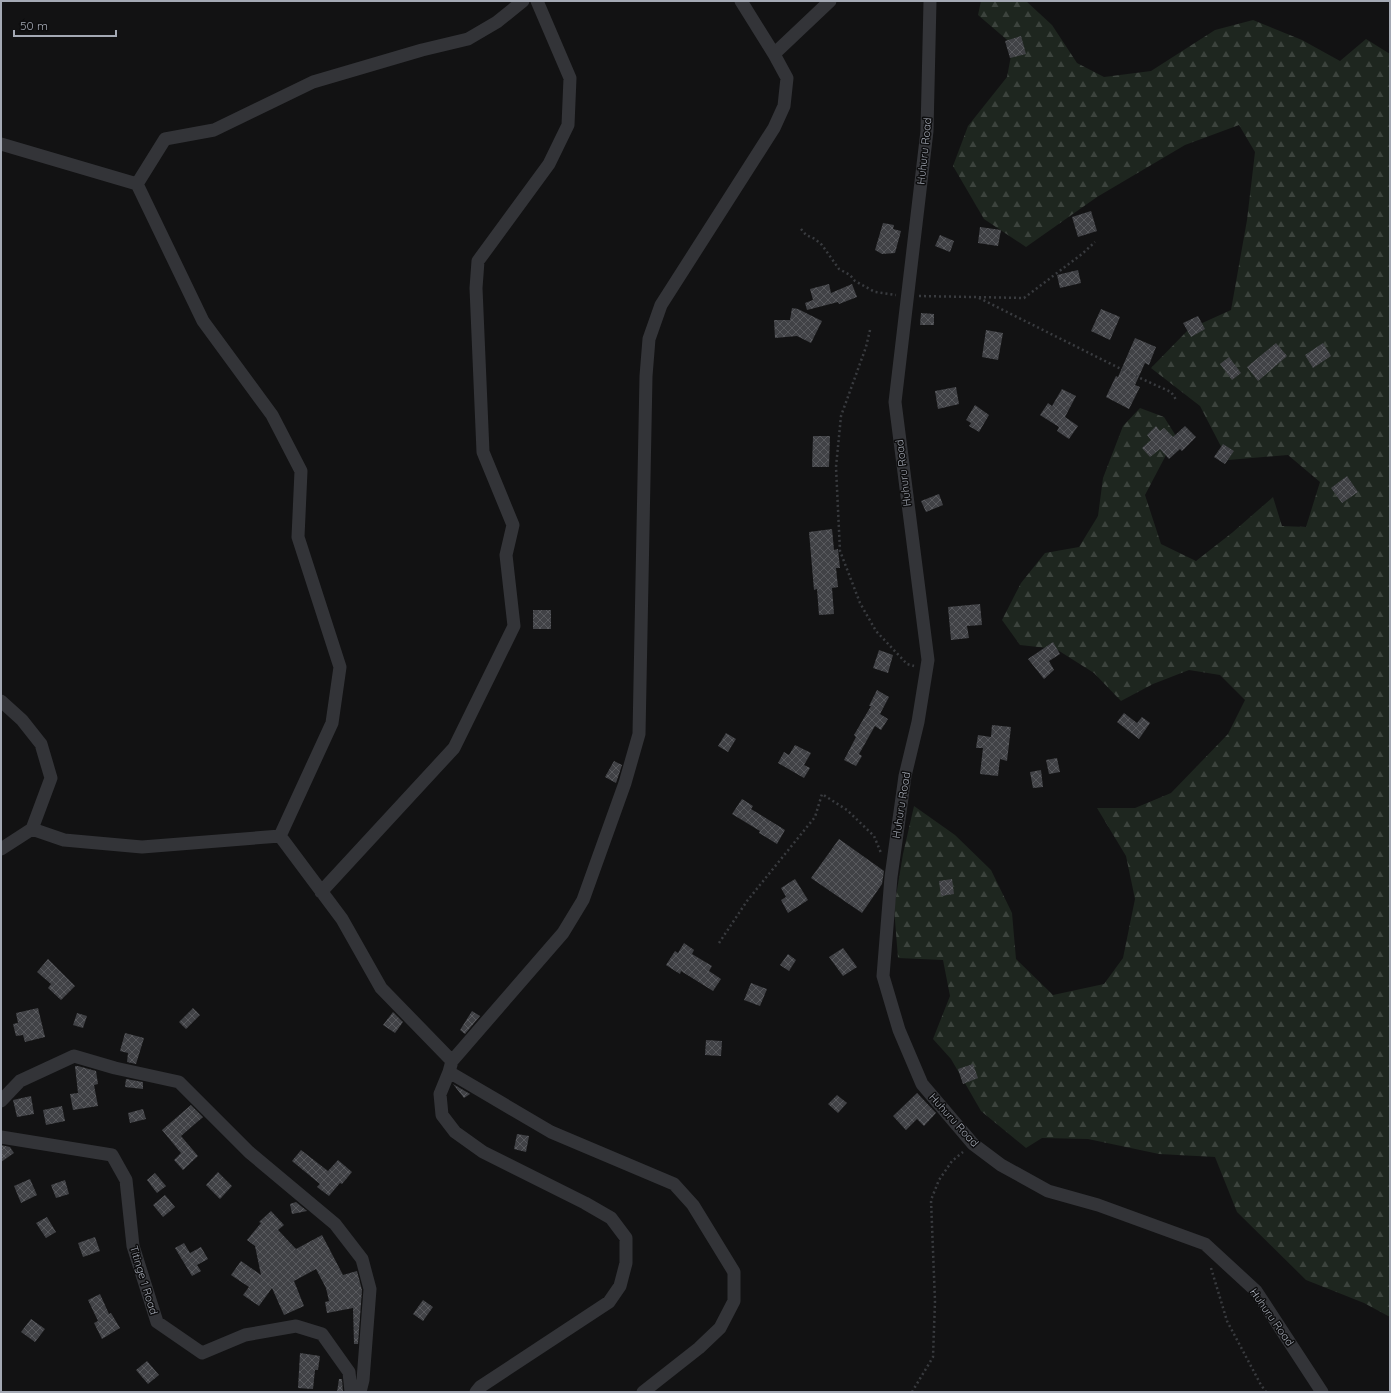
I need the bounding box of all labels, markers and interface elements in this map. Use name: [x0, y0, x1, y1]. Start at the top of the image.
scale bar: [14, 12, 116, 38]
text: 50 m: [20, 18, 48, 33]
street label: Huhuru Road: [914, 117, 934, 185]
street label: Huhuru Road: [892, 439, 914, 507]
street label: Huhuru Road: [889, 771, 913, 839]
street label: Huhuru Road: [926, 1090, 982, 1150]
street label: Titinge 1 Road: [127, 1244, 161, 1316]
street label: Huhuru Road: [1247, 1285, 1297, 1349]

